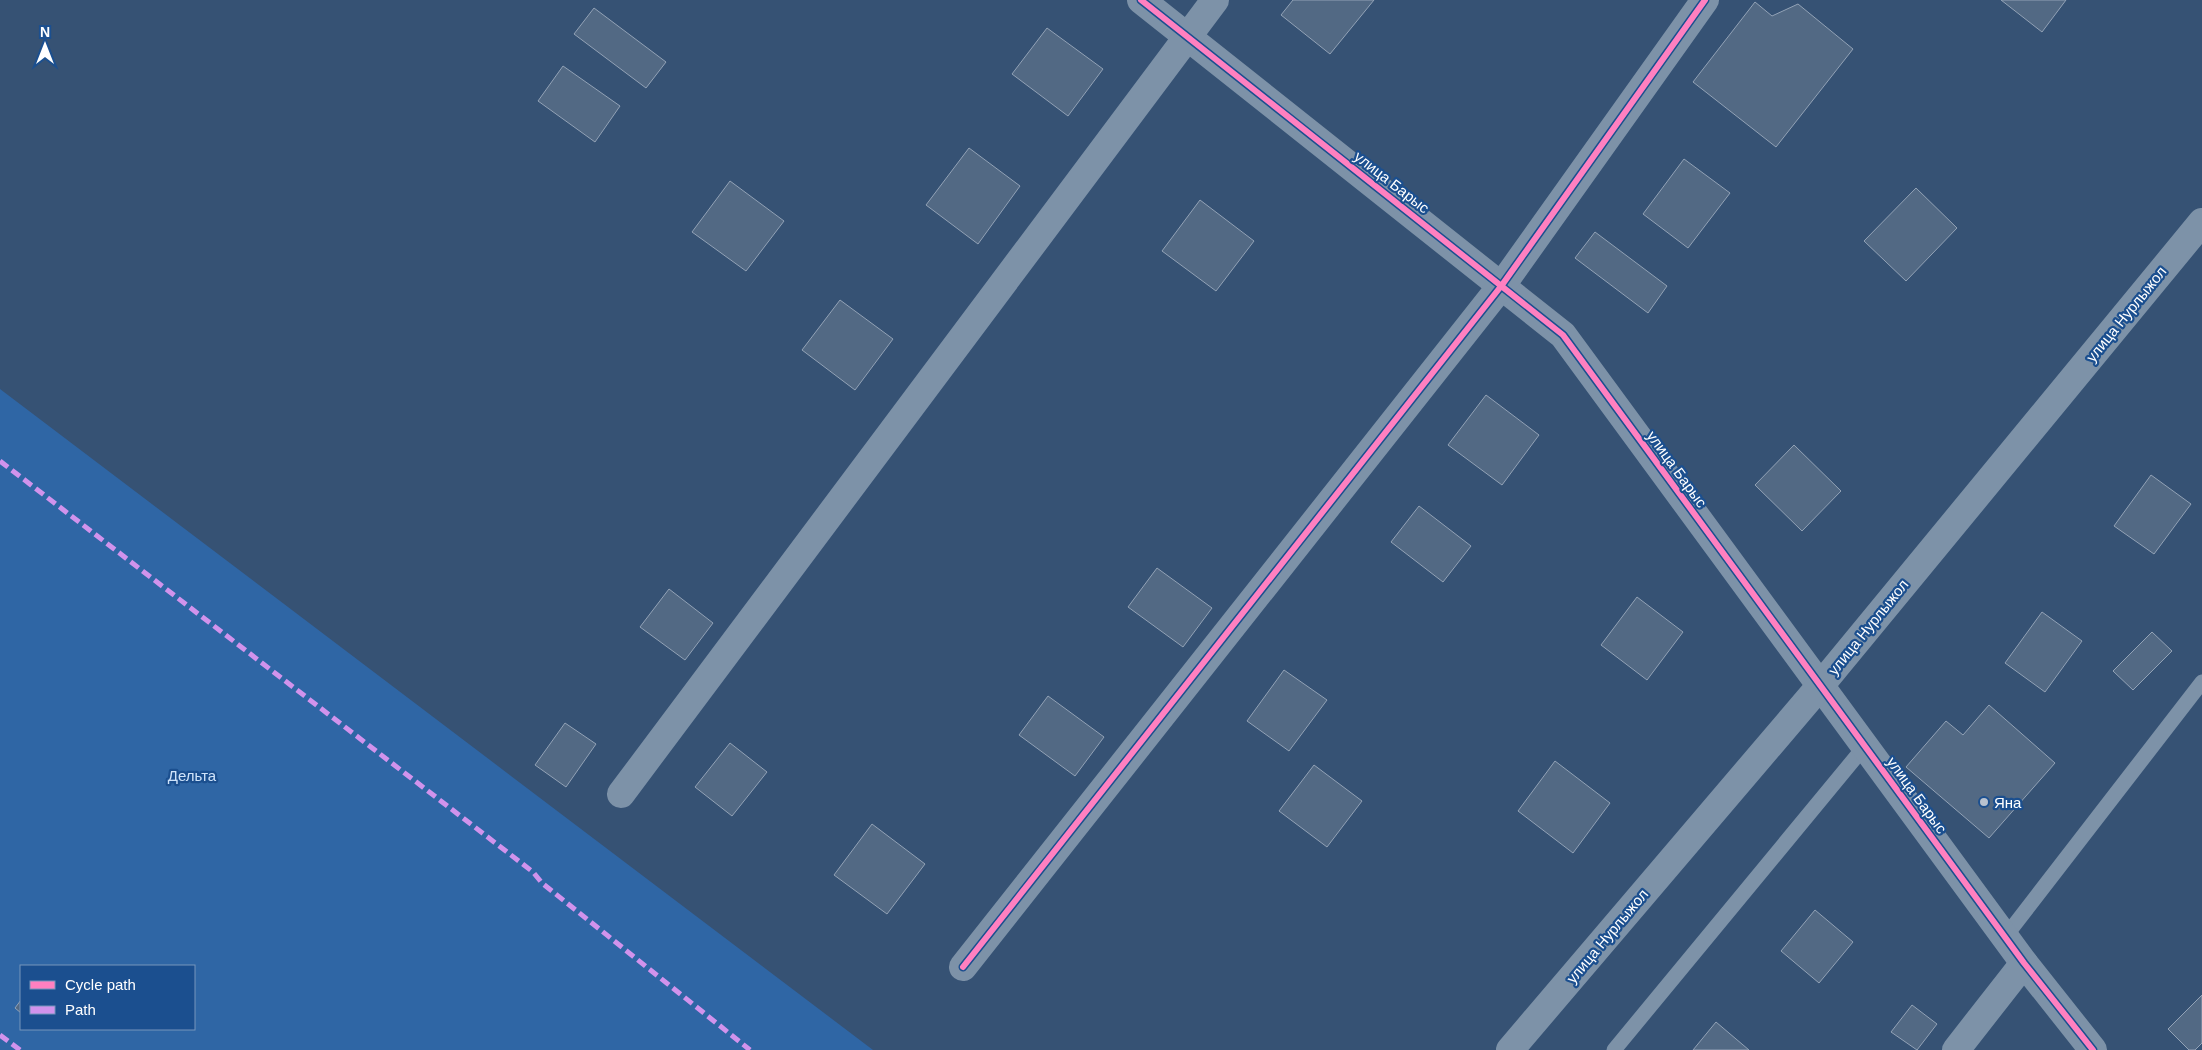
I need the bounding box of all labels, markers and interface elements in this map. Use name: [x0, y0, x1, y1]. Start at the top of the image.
north arrow: [20, 20, 70, 70]
text: N: [40, 24, 50, 40]
street label: улица Барыс: [1351, 148, 1433, 217]
street label: улица Нурлыжол: [2082, 263, 2170, 365]
street label: улица Барыс: [1644, 428, 1711, 511]
street label: улица Нурлыжол: [1824, 576, 1912, 678]
street label: улица Барыс: [1884, 754, 1951, 837]
park label: Дельта: [168, 767, 217, 784]
place label: Яна: [1994, 794, 2022, 811]
marker: Яна: [1978, 796, 1990, 808]
street label: улица Нурлыжол: [1563, 885, 1651, 987]
legend: [20, 965, 195, 1030]
text: Cycle path: [65, 976, 136, 993]
text: Path: [65, 1001, 96, 1018]

